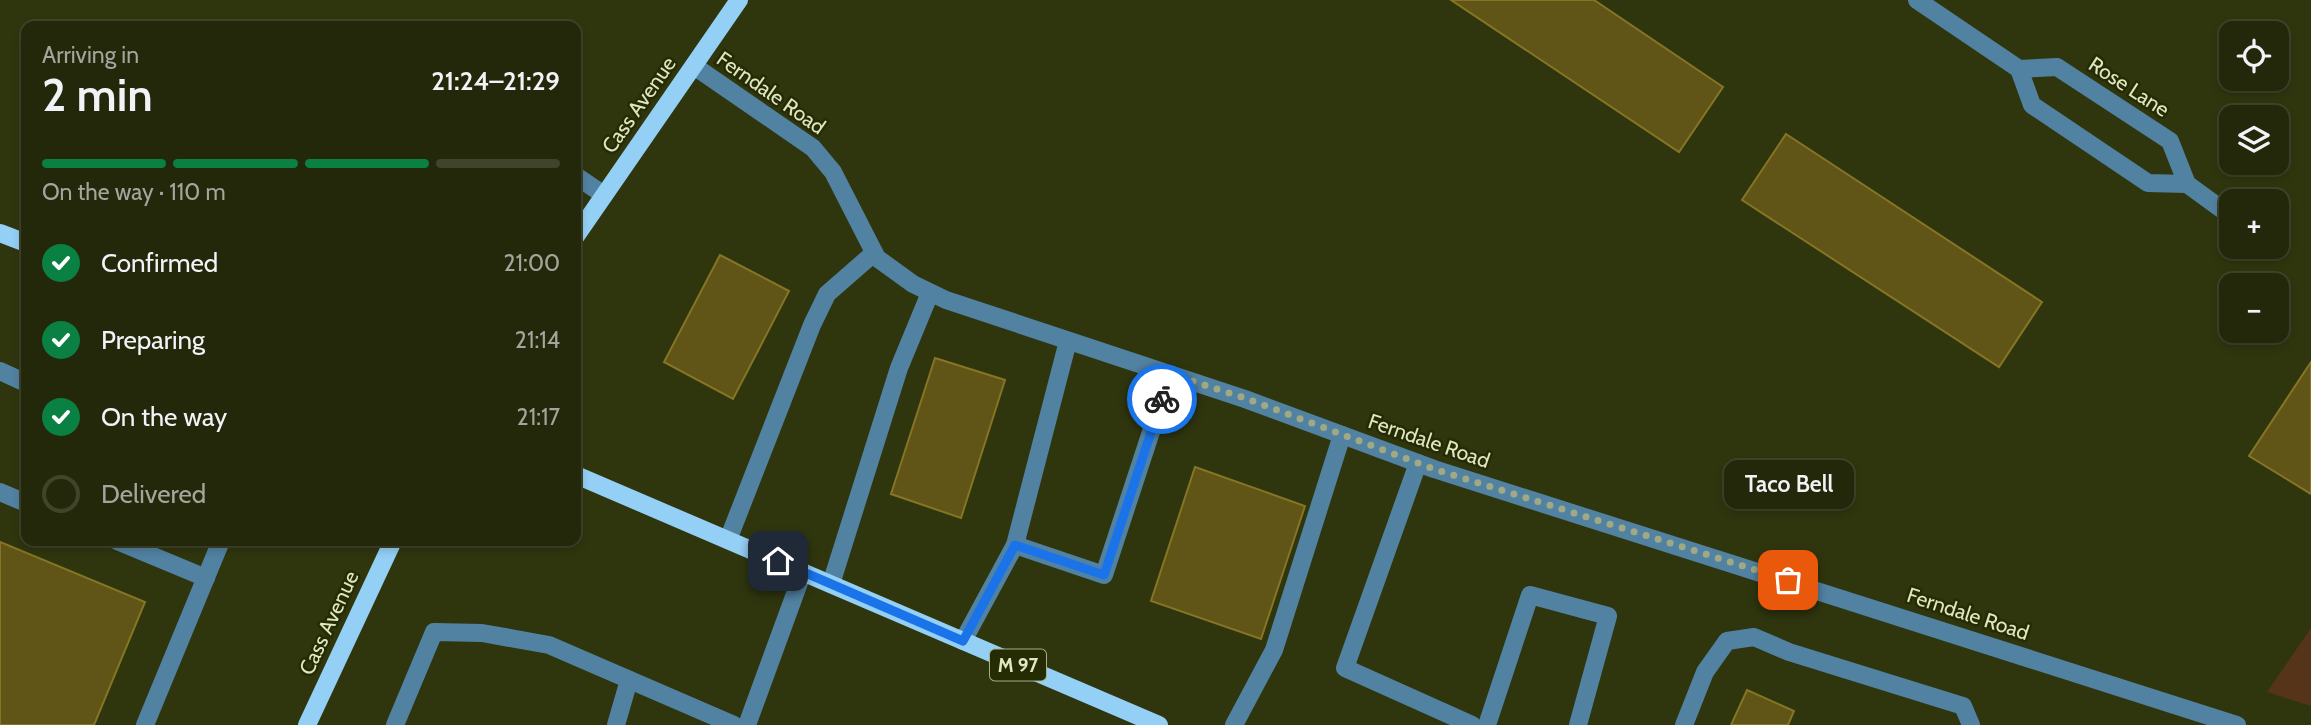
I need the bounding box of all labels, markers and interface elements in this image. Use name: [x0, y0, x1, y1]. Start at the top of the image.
map controls: [2219, 21, 2289, 343]
button: locate: [2219, 21, 2289, 91]
text: Arriving in: [42, 41, 139, 69]
street label: Ferndale Road: [712, 46, 830, 139]
street label: Rose Lane: [2084, 51, 2174, 122]
street label: Cass Avenue: [596, 52, 681, 158]
text: 21:24–21:29: [431, 65, 560, 97]
text: 2 min: [42, 67, 153, 123]
button: layers: [2219, 105, 2289, 175]
text: On the way · 110 m: [42, 178, 226, 206]
button: +: [2219, 189, 2289, 259]
icon: check: [42, 244, 80, 282]
text: Confirmed: [101, 247, 218, 279]
text: 21:00: [504, 249, 560, 277]
button: −: [2219, 273, 2289, 343]
icon: check: [42, 321, 80, 359]
text: Preparing: [101, 324, 205, 356]
text: 21:14: [515, 326, 560, 354]
courier: [1127, 364, 1197, 434]
icon: bike: [1143, 380, 1181, 418]
icon: check: [42, 398, 80, 436]
text: On the way: [101, 401, 227, 433]
text: 21:17: [517, 403, 560, 431]
street label: Ferndale Road: [1365, 408, 1493, 473]
callout: Taco Bell: [1723, 461, 1853, 510]
text: Taco Bell: [1745, 470, 1833, 498]
text: Delivered: [101, 478, 206, 510]
pin: [748, 531, 808, 591]
icon: home: [759, 542, 797, 580]
pin: [1758, 550, 1818, 610]
icon: bag: [1769, 561, 1807, 599]
street label: Cass Avenue: [294, 567, 364, 679]
street label: Ferndale Road: [1904, 582, 2032, 645]
road number: M 97: [990, 650, 1046, 680]

